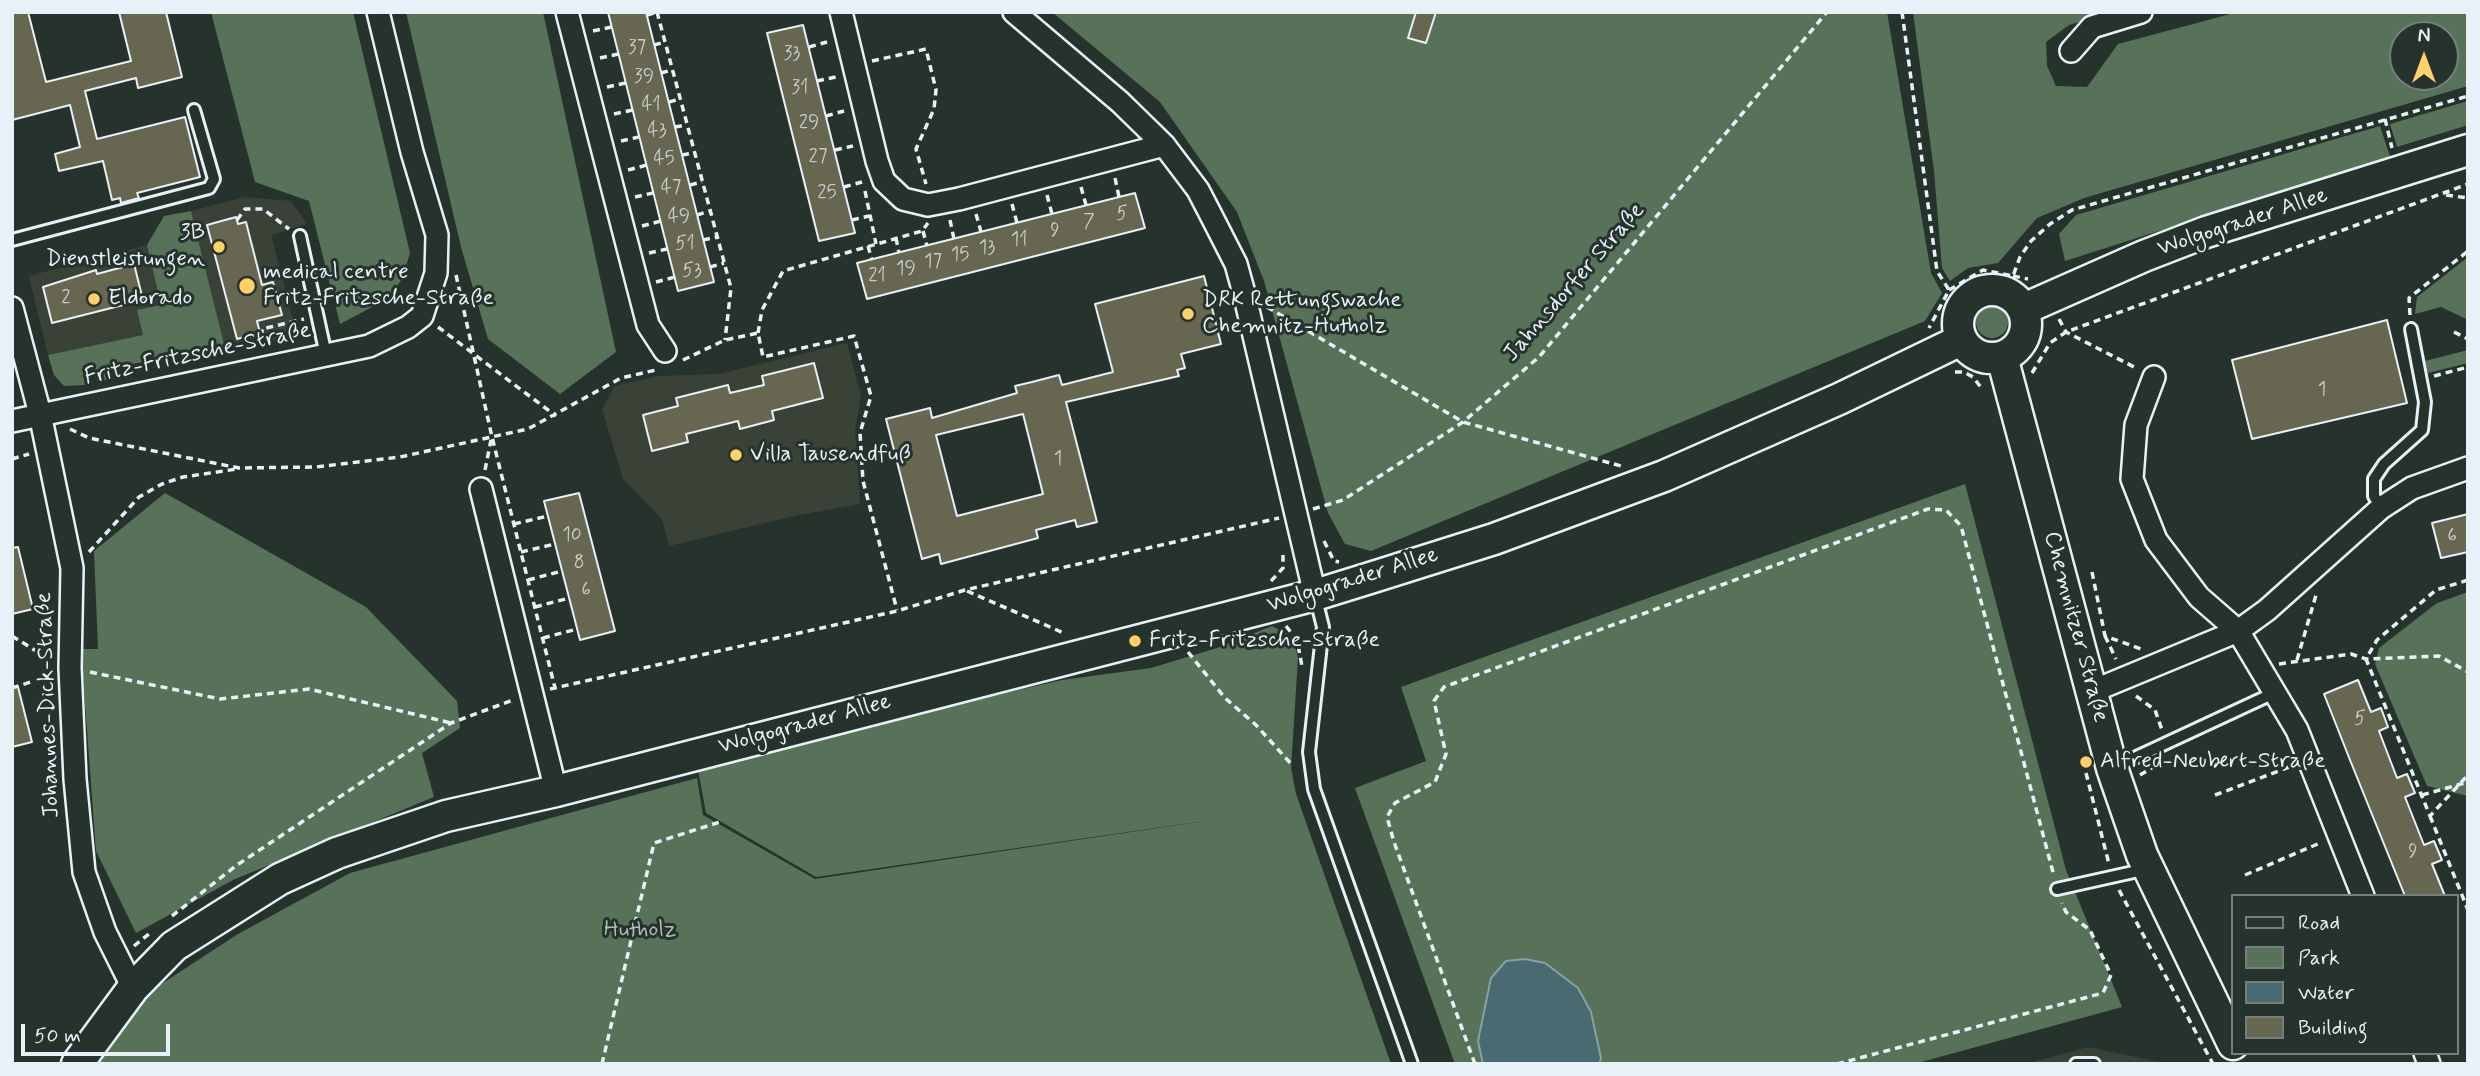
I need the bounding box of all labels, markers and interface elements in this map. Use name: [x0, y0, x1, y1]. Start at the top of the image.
north arrow: [2389, 21, 2459, 91]
text: N: [2418, 24, 2430, 49]
house number: 37: [628, 38, 646, 60]
house number: 33: [784, 44, 800, 66]
house number: 39: [634, 67, 654, 89]
house number: 31: [792, 78, 808, 100]
house number: 41: [641, 95, 661, 117]
house number: 29: [799, 113, 819, 135]
house number: 43: [647, 121, 667, 143]
house number: 27: [809, 147, 827, 169]
house number: 45: [653, 149, 675, 171]
house number: 47: [661, 178, 681, 200]
street label: Wolgograder Allee: [2154, 182, 2332, 264]
house number: 25: [817, 183, 837, 205]
street label: Jahnsdorfer Straße: [1499, 198, 1651, 368]
house number: 5: [1116, 204, 1128, 226]
house number: 49: [668, 207, 690, 229]
house number: 7: [1083, 212, 1095, 234]
place label: 3B Dienstleistungen: [46, 220, 205, 274]
house number: 9: [1050, 221, 1060, 243]
house number: 11: [1011, 230, 1027, 252]
house number: 51: [675, 234, 695, 256]
house number: 13: [979, 238, 995, 260]
marker: 3B Dienstleistungen: [211, 239, 227, 255]
house number: 15: [951, 245, 969, 267]
house number: 17: [924, 252, 942, 274]
place label: medical centre Fritz-Fritzsche-Straße: [263, 259, 494, 313]
house number: 19: [896, 259, 916, 281]
house number: 53: [682, 261, 702, 283]
house number: 21: [868, 266, 886, 288]
marker: medical centre Fritz-Fritzsche-Straße: [237, 276, 257, 296]
place label: Eldorado: [108, 285, 192, 313]
place label: DRK Rettungswache Chemnitz-Hutholz: [1202, 287, 1402, 341]
house number: 2: [61, 288, 71, 310]
marker: Eldorado: [86, 291, 102, 307]
marker: DRK Rettungswache Chemnitz-Hutholz: [1180, 306, 1196, 322]
street label: Fritz-Fritzsche-Straße: [82, 317, 314, 393]
house number: 1: [2318, 380, 2326, 402]
place label: Villa Tausendfuß: [750, 441, 911, 469]
marker: Villa Tausendfuß: [728, 447, 744, 463]
house number: 1: [1054, 449, 1062, 471]
house number: 10: [562, 525, 582, 547]
house number: 6: [2447, 526, 2457, 548]
street label: Chemnitzer Straße: [2036, 529, 2114, 725]
street label: Wolgograder Allee: [1264, 542, 1442, 620]
house number: 8: [574, 553, 584, 575]
house number: 6: [581, 580, 591, 602]
street label: Johannes-Dick-Straße: [31, 592, 67, 818]
place label: Fritz-Fritzsche-Straße: [1149, 627, 1380, 655]
marker: Fritz-Fritzsche-Straße: [1127, 633, 1143, 649]
street label: Wolgograder Allee: [716, 689, 894, 761]
house number: 5: [2354, 709, 2366, 731]
place label: Alfred-Neubert-Straße: [2100, 748, 2326, 776]
marker: Alfred-Neubert-Straße: [2078, 754, 2094, 770]
house number: 9: [2408, 842, 2418, 864]
legend: [2232, 894, 2459, 1055]
text: Road: [2298, 909, 2340, 937]
park label: Hutholz: [604, 917, 676, 945]
text: Park: [2298, 944, 2340, 972]
text: Water: [2298, 979, 2354, 1007]
scale bar: [24, 1010, 173, 1054]
text: Building: [2298, 1014, 2368, 1042]
text: 50 m: [34, 1022, 81, 1050]

